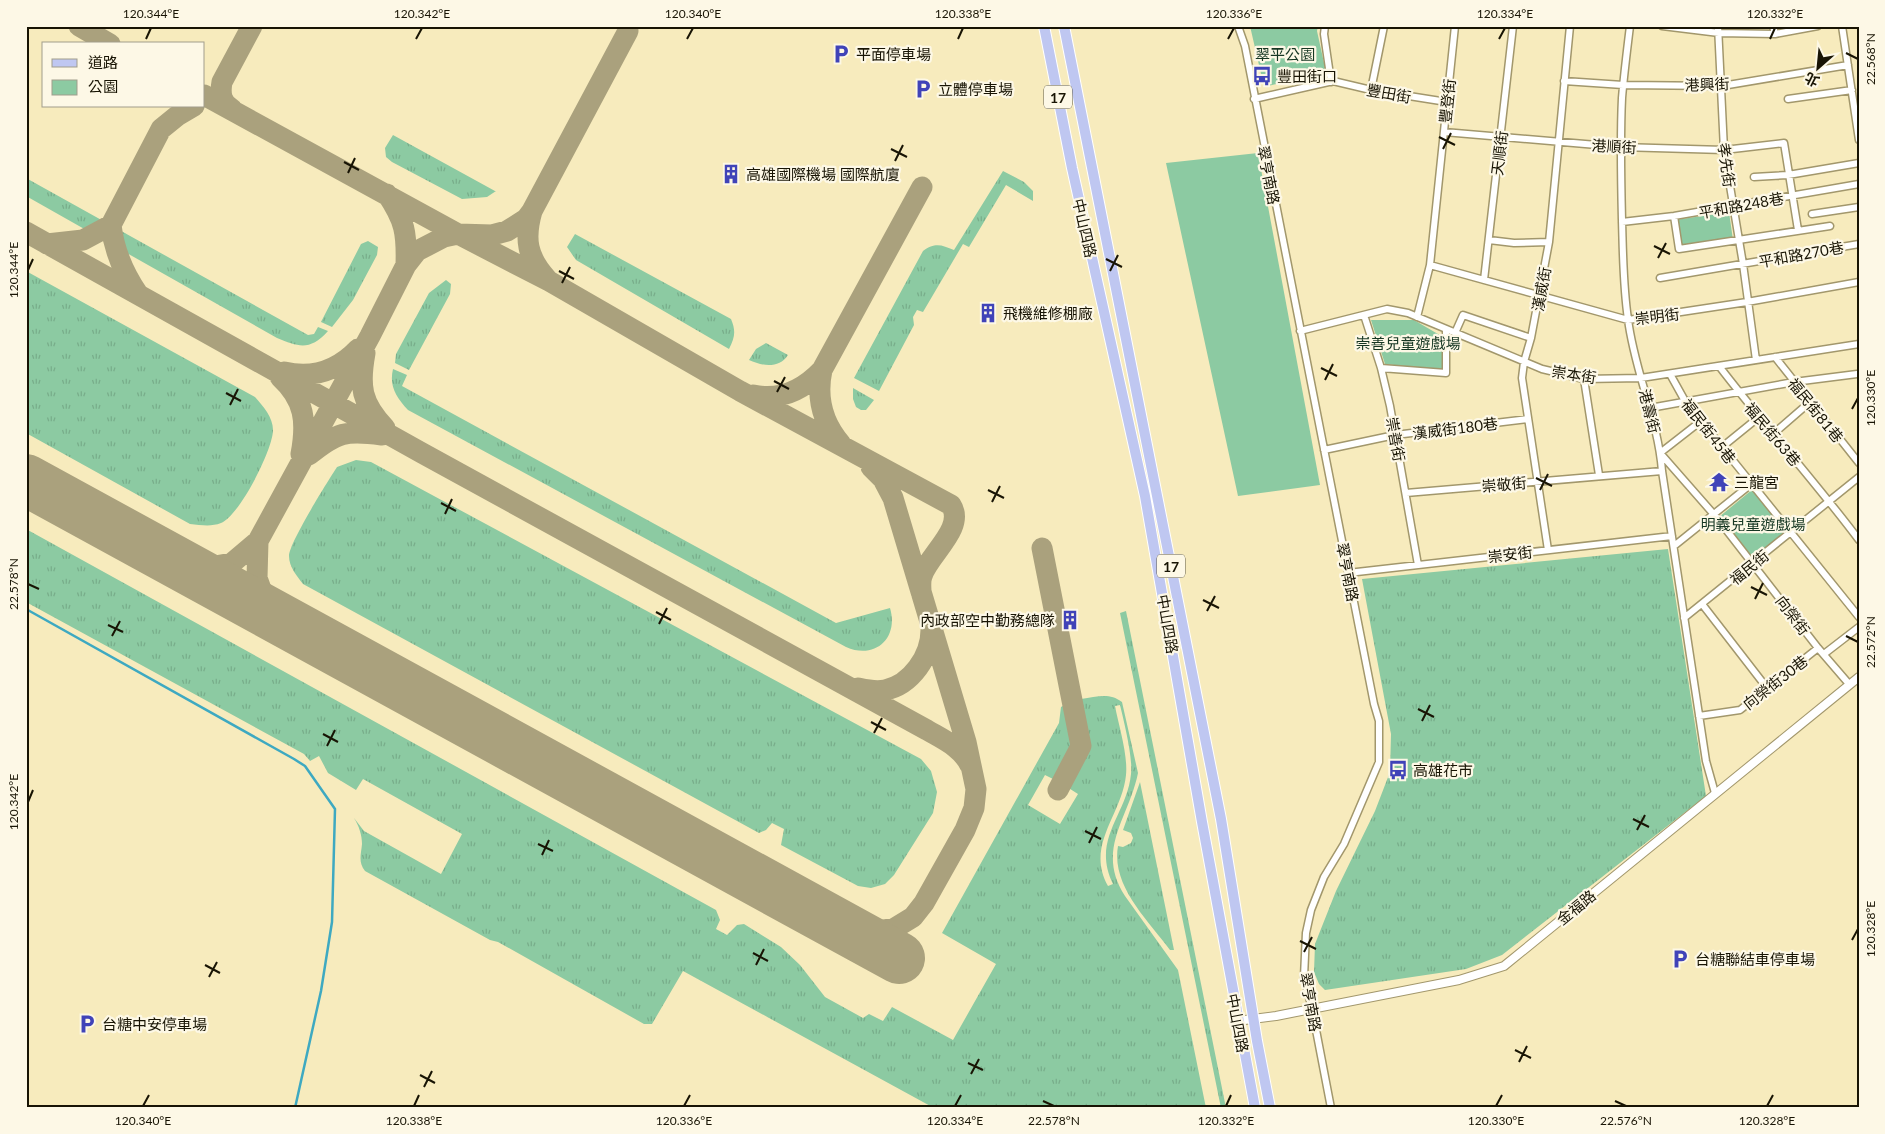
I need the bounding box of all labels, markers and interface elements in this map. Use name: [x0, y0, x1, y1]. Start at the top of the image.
text: 120.344°E: [123, 6, 179, 21]
text: 120.342°E: [394, 6, 450, 21]
text: 120.340°E: [665, 6, 721, 21]
text: 120.338°E: [935, 6, 991, 21]
text: 120.336°E: [1206, 6, 1262, 21]
text: 120.334°E: [1477, 6, 1533, 21]
text: 120.332°E: [1747, 6, 1803, 21]
text: 22.568°N: [1863, 33, 1878, 85]
legend: [42, 42, 205, 108]
north arrow: [1792, 42, 1842, 92]
parking icon: 平面停車場: [830, 43, 852, 65]
place label: 平面停車場: [856, 45, 931, 63]
park label: 翠平公園: [1255, 45, 1315, 63]
text: 道路: [88, 53, 118, 71]
bus stop icon: 豐田街口: [1251, 65, 1273, 87]
place label: 豐田街口: [1277, 67, 1337, 85]
text: 北: [1802, 69, 1822, 91]
street label: 港興街: [1684, 74, 1730, 94]
text: 公園: [88, 77, 118, 95]
parking icon: 立體停車場: [912, 78, 934, 100]
street label: 豐登街: [1436, 78, 1458, 124]
place label: 立體停車場: [938, 80, 1013, 98]
street label: 豐田街: [1365, 80, 1413, 106]
road number: 17: [1044, 85, 1072, 108]
street label: 天順街: [1487, 130, 1511, 176]
street label: 港順街: [1591, 136, 1637, 156]
street label: 孝先街: [1715, 141, 1739, 189]
street label: 翠亨南路: [1254, 144, 1284, 206]
building icon: 高雄國際機場 國際航廈: [720, 163, 742, 185]
place label: 高雄國際機場 國際航廈: [746, 165, 900, 183]
street label: 平和路248巷: [1697, 189, 1785, 221]
street label: 中山四路: [1069, 197, 1101, 259]
street label: 平和路270巷: [1757, 238, 1845, 270]
text: 120.344°E: [6, 242, 21, 298]
street label: 漢威街: [1528, 265, 1554, 313]
building icon: 飛機維修棚廠: [977, 302, 999, 324]
place label: 飛機維修棚廠: [1003, 304, 1093, 322]
street label: 崇明街: [1634, 304, 1680, 328]
park label: 崇善兒童遊戲場: [1355, 334, 1461, 352]
street label: 崇本街: [1550, 362, 1598, 386]
text: 120.330°E: [1863, 370, 1878, 426]
street label: 福民街81巷: [1785, 374, 1847, 446]
street label: 港壽街: [1636, 387, 1664, 435]
street label: 福民街45巷: [1678, 395, 1740, 467]
street label: 福民街63巷: [1741, 399, 1805, 469]
street label: 漢威街180巷: [1411, 414, 1499, 442]
street label: 崇善街: [1383, 415, 1409, 463]
temple icon: 三龍宮: [1708, 471, 1730, 493]
street label: 崇敬街: [1481, 473, 1527, 495]
place label: 三龍宮: [1734, 473, 1779, 491]
park label: 明義兒童遊戲場: [1700, 515, 1806, 533]
street label: 翠亨南路: [1333, 541, 1363, 603]
street label: 崇安街: [1487, 542, 1533, 566]
street label: 福民街: [1726, 546, 1772, 588]
road number: 17: [1157, 554, 1185, 578]
text: 22.578°N: [6, 558, 21, 610]
street label: 向榮街: [1772, 592, 1814, 638]
street label: 中山四路: [1154, 593, 1182, 655]
building icon: 內政部空中勤務總隊: [1059, 609, 1081, 631]
place label: 內政部空中勤務總隊: [920, 611, 1055, 629]
text: 22.572°N: [1863, 616, 1878, 668]
street label: 向榮街30巷: [1739, 651, 1811, 713]
bus stop icon: 高雄花市: [1387, 759, 1409, 781]
place label: 高雄花市: [1413, 761, 1473, 779]
text: 120.342°E: [6, 774, 21, 830]
street label: 金福路: [1553, 886, 1599, 928]
text: 120.328°E: [1863, 901, 1878, 957]
parking icon: 台糖聯結車停車場: [1669, 948, 1691, 970]
place label: 台糖聯結車停車場: [1695, 950, 1815, 968]
street label: 翠亨南路: [1297, 971, 1325, 1033]
street label: 中山四路: [1223, 992, 1253, 1054]
parking icon: 台糖中安停車場: [76, 1013, 98, 1035]
place label: 台糖中安停車場: [102, 1015, 207, 1033]
text: 120.340°E: [115, 1113, 171, 1128]
text: 120.338°E: [386, 1113, 442, 1128]
text: 120.336°E: [656, 1113, 712, 1128]
text: 120.334°E: [927, 1113, 983, 1128]
text: 22.578°N: [1028, 1113, 1080, 1128]
text: 120.332°E: [1198, 1113, 1254, 1128]
text: 120.330°E: [1468, 1113, 1524, 1128]
text: 22.576°N: [1600, 1113, 1652, 1128]
text: 120.328°E: [1739, 1113, 1795, 1128]

